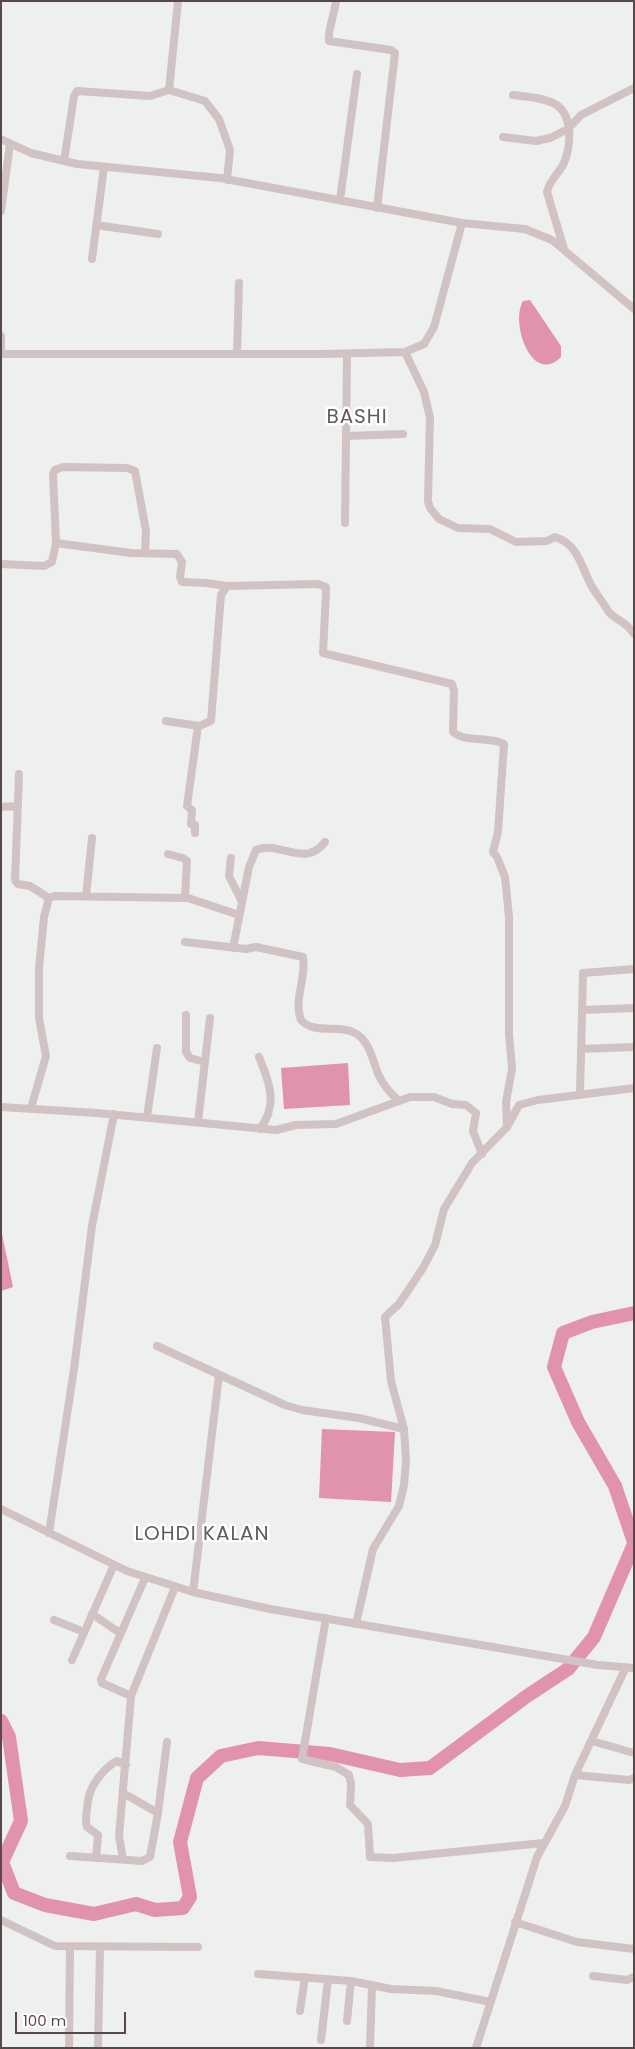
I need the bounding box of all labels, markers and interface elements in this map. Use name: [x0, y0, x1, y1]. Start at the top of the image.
district label: BASHI: [326, 406, 388, 430]
district label: LOHDI KALAN: [133, 1523, 271, 1547]
scale bar: [18, 2002, 129, 2034]
text: 100 m: [23, 2010, 66, 2031]

